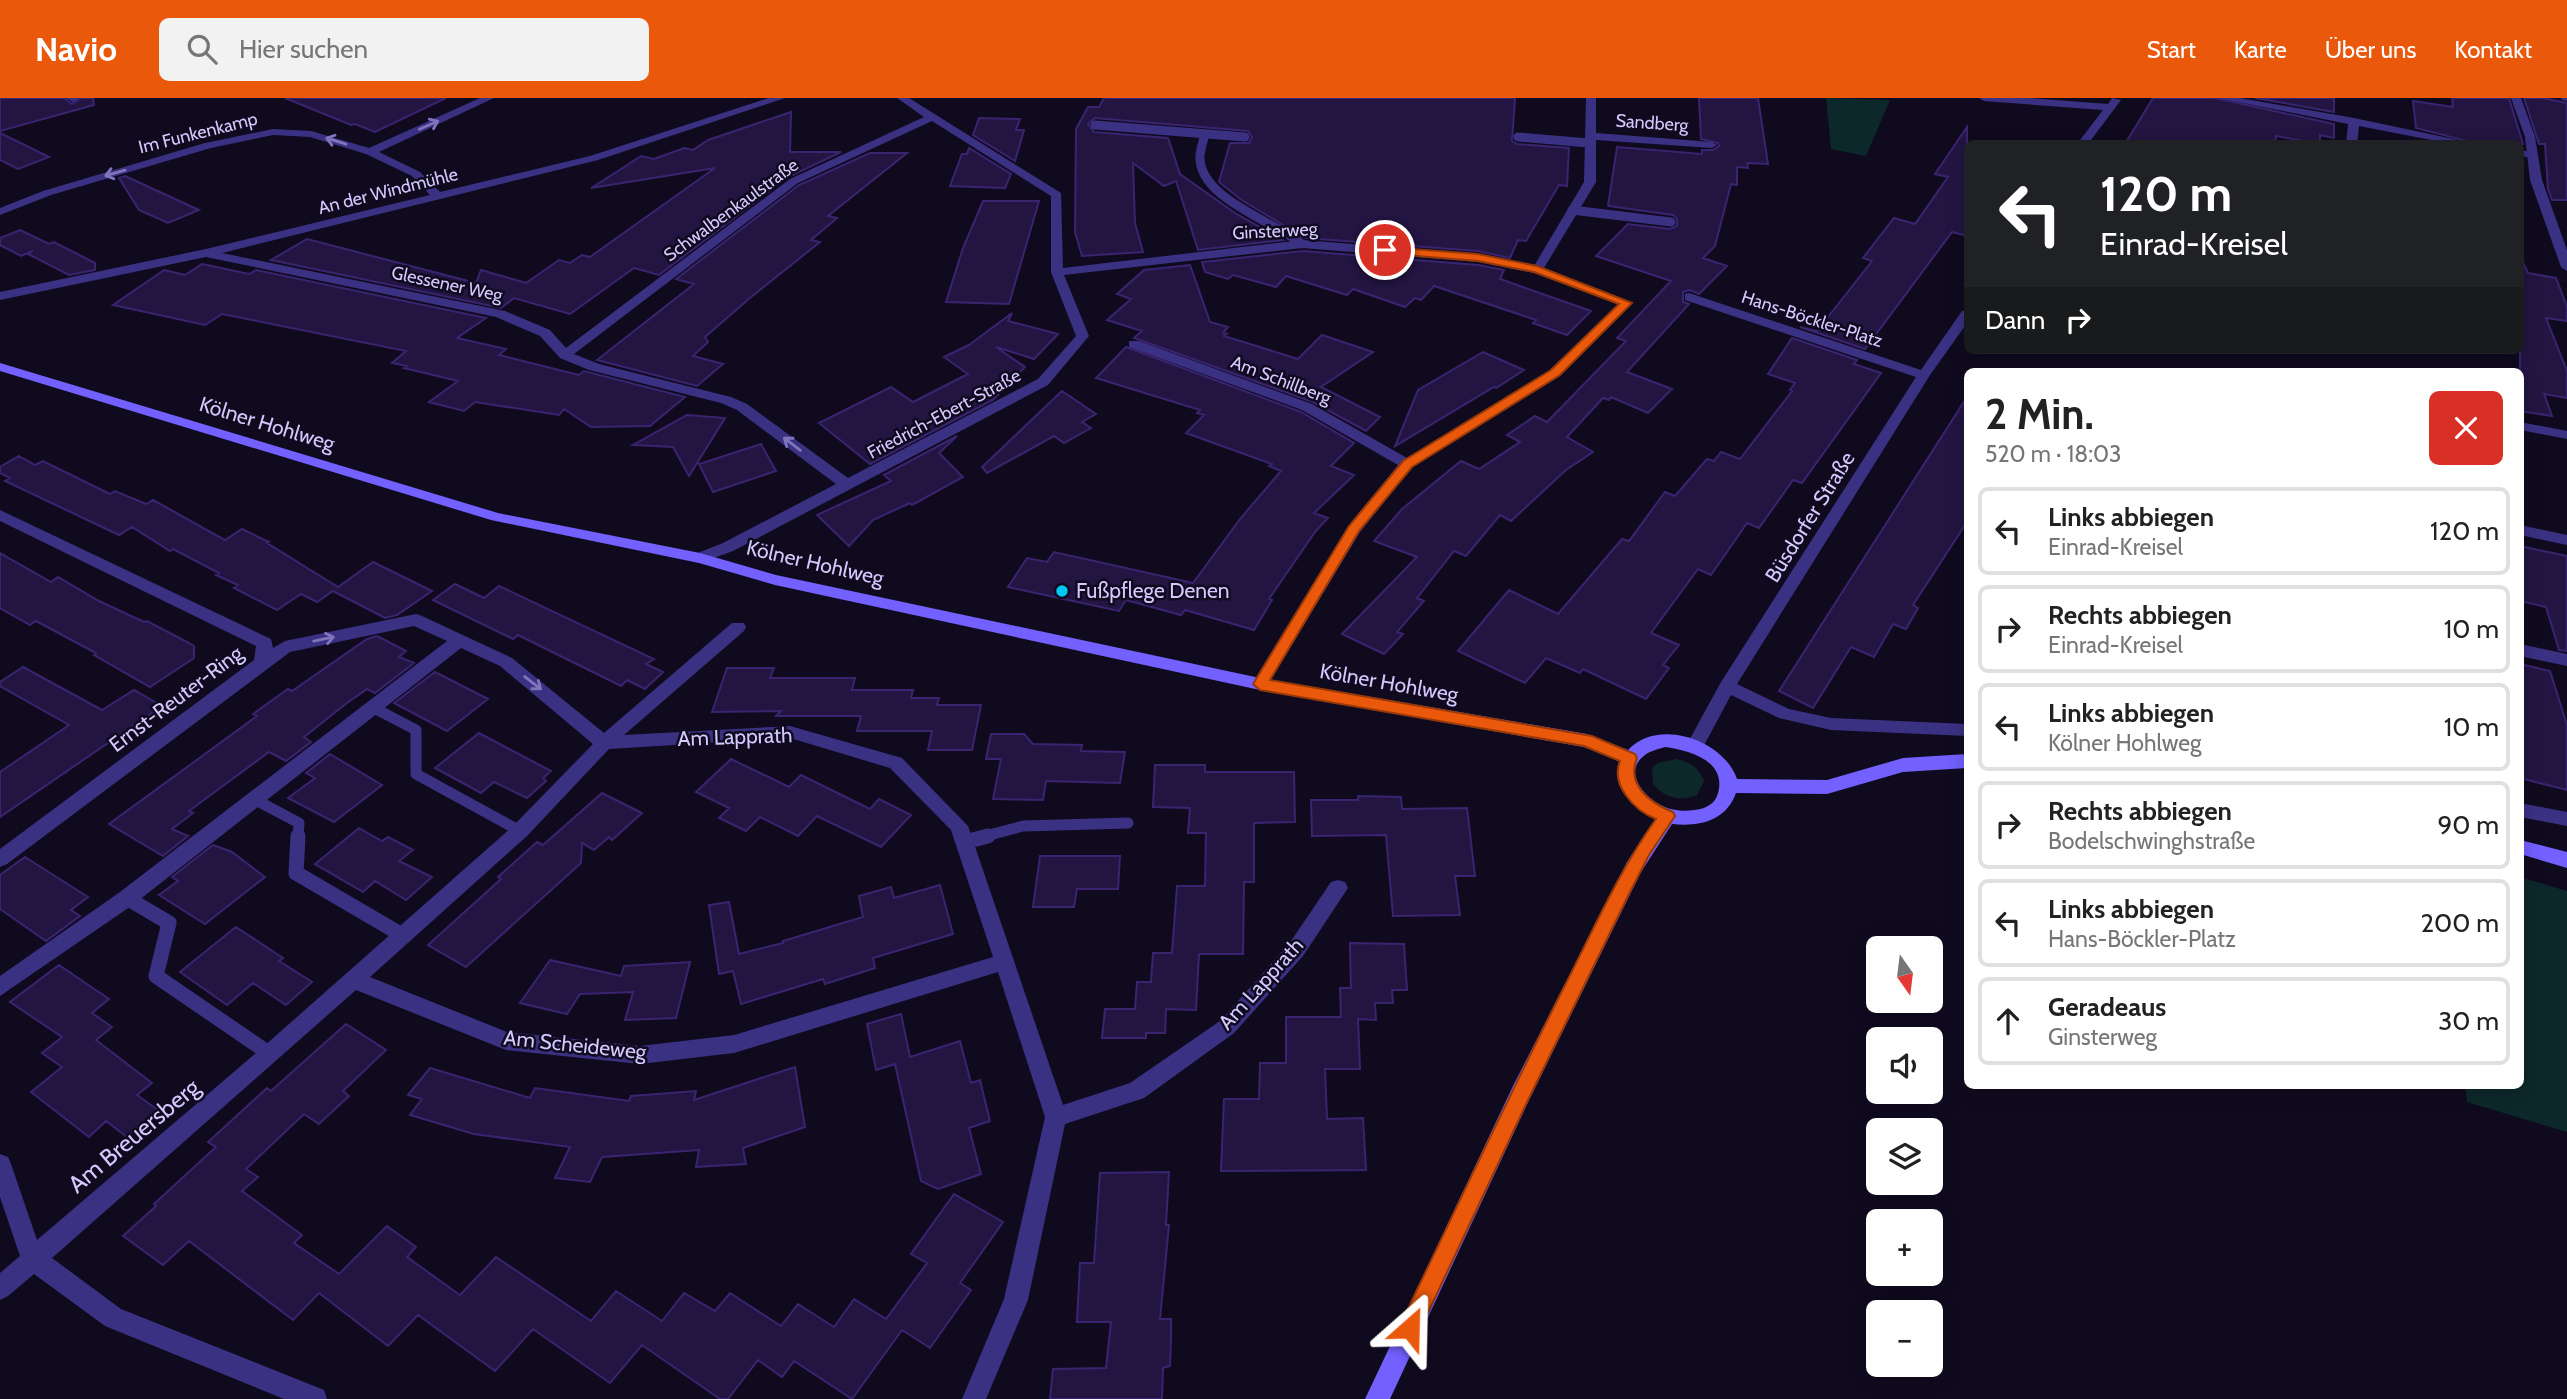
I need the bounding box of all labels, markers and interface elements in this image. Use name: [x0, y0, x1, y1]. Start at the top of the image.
search box: [159, 18, 649, 81]
text: Navio: [35, 29, 117, 69]
icon: search: [183, 30, 221, 68]
text: Hier suchen: [239, 33, 368, 65]
text: Start: [2147, 35, 2196, 64]
text: Karte: [2234, 35, 2287, 64]
text: Über uns: [2325, 35, 2416, 64]
text: Kontakt: [2454, 35, 2532, 64]
street label: Im Funkenkamp: [136, 108, 260, 158]
street label: Sandberg: [1615, 109, 1690, 137]
one-way arrow: [418, 118, 440, 131]
one-way arrow: [325, 134, 347, 147]
street label: Schwalbenkaulstraße: [659, 154, 803, 266]
street label: An der Windmühle: [316, 163, 460, 219]
text: 120 m: [2100, 164, 2232, 223]
one-way arrow: [105, 168, 127, 181]
icon: left: [1985, 168, 2076, 259]
street label: Ginsterweg: [1232, 218, 1319, 244]
pin: [1355, 220, 1415, 280]
text: Einrad-Kreisel: [2100, 224, 2288, 263]
icon: arrive: [1366, 231, 1404, 269]
street label: Glessener Weg: [389, 261, 506, 307]
street label: Hans-Böckler-Platz: [1739, 286, 1886, 352]
icon: right: [2059, 301, 2097, 339]
text: Dann: [1985, 304, 2045, 336]
street label: Am Schillberg: [1228, 351, 1335, 410]
street label: Friedrich-Ebert-Straße: [863, 364, 1025, 464]
text: 2 Min.: [1985, 388, 2094, 440]
street label: Kölner Hohlweg: [196, 391, 338, 456]
button: close: [2429, 391, 2503, 465]
one-way arrow: [783, 436, 802, 451]
text: 520 m · 18:03: [1985, 440, 2121, 468]
street label: Büsdorfer Straße: [1759, 447, 1860, 587]
text: Links abbiegen: [2048, 501, 2214, 533]
icon: left: [1989, 512, 2027, 550]
text: 120 m: [2430, 515, 2499, 547]
text: Einrad-Kreisel: [2048, 533, 2183, 561]
street label: Kölner Hohlweg: [744, 535, 887, 591]
place label: Fußpflege Denen: [1076, 578, 1230, 603]
marker: Fußpflege Denen: [1054, 583, 1070, 599]
text: Rechts abbiegen: [2048, 599, 2232, 631]
icon: right: [1989, 610, 2027, 648]
text: 10 m: [2444, 613, 2499, 645]
one-way arrow: [312, 631, 335, 645]
text: Einrad-Kreisel: [2048, 631, 2183, 659]
street label: Ernst-Reuter-Ring: [104, 640, 248, 757]
street label: Kölner Hohlweg: [1318, 658, 1461, 707]
one-way arrow: [523, 676, 541, 691]
text: Links abbiegen: [2048, 697, 2214, 729]
icon: left: [1989, 708, 2027, 746]
text: 10 m: [2444, 711, 2499, 743]
street label: Am Lapprath: [677, 722, 793, 751]
text: Kölner Hohlweg: [2048, 729, 2202, 757]
text: Rechts abbiegen: [2048, 795, 2232, 827]
icon: right: [1989, 806, 2027, 844]
text: 90 m: [2437, 809, 2499, 841]
text: Bodelschwinghstraße: [2048, 827, 2255, 855]
text: Links abbiegen: [2048, 893, 2214, 925]
icon: left: [1989, 904, 2027, 942]
text: 200 m: [2420, 907, 2499, 939]
text: Hans-Böckler-Platz: [2048, 925, 2236, 953]
street label: Am Lapprath: [1213, 933, 1308, 1035]
north arrow: [1866, 936, 1942, 1013]
map controls: [1866, 936, 1943, 1377]
text: Geradeaus: [2048, 991, 2166, 1023]
icon: ahead: [1989, 1002, 2027, 1040]
text: 30 m: [2438, 1005, 2499, 1037]
text: Ginsterweg: [2048, 1023, 2157, 1051]
street label: Am Scheideweg: [503, 1025, 648, 1064]
button: sound: [1866, 1027, 1943, 1104]
street label: Am Breuersberg: [62, 1072, 206, 1199]
button: layers: [1866, 1118, 1943, 1195]
button: +: [1866, 1209, 1943, 1286]
position arrow: [1373, 1291, 1447, 1365]
button: −: [1866, 1300, 1943, 1377]

